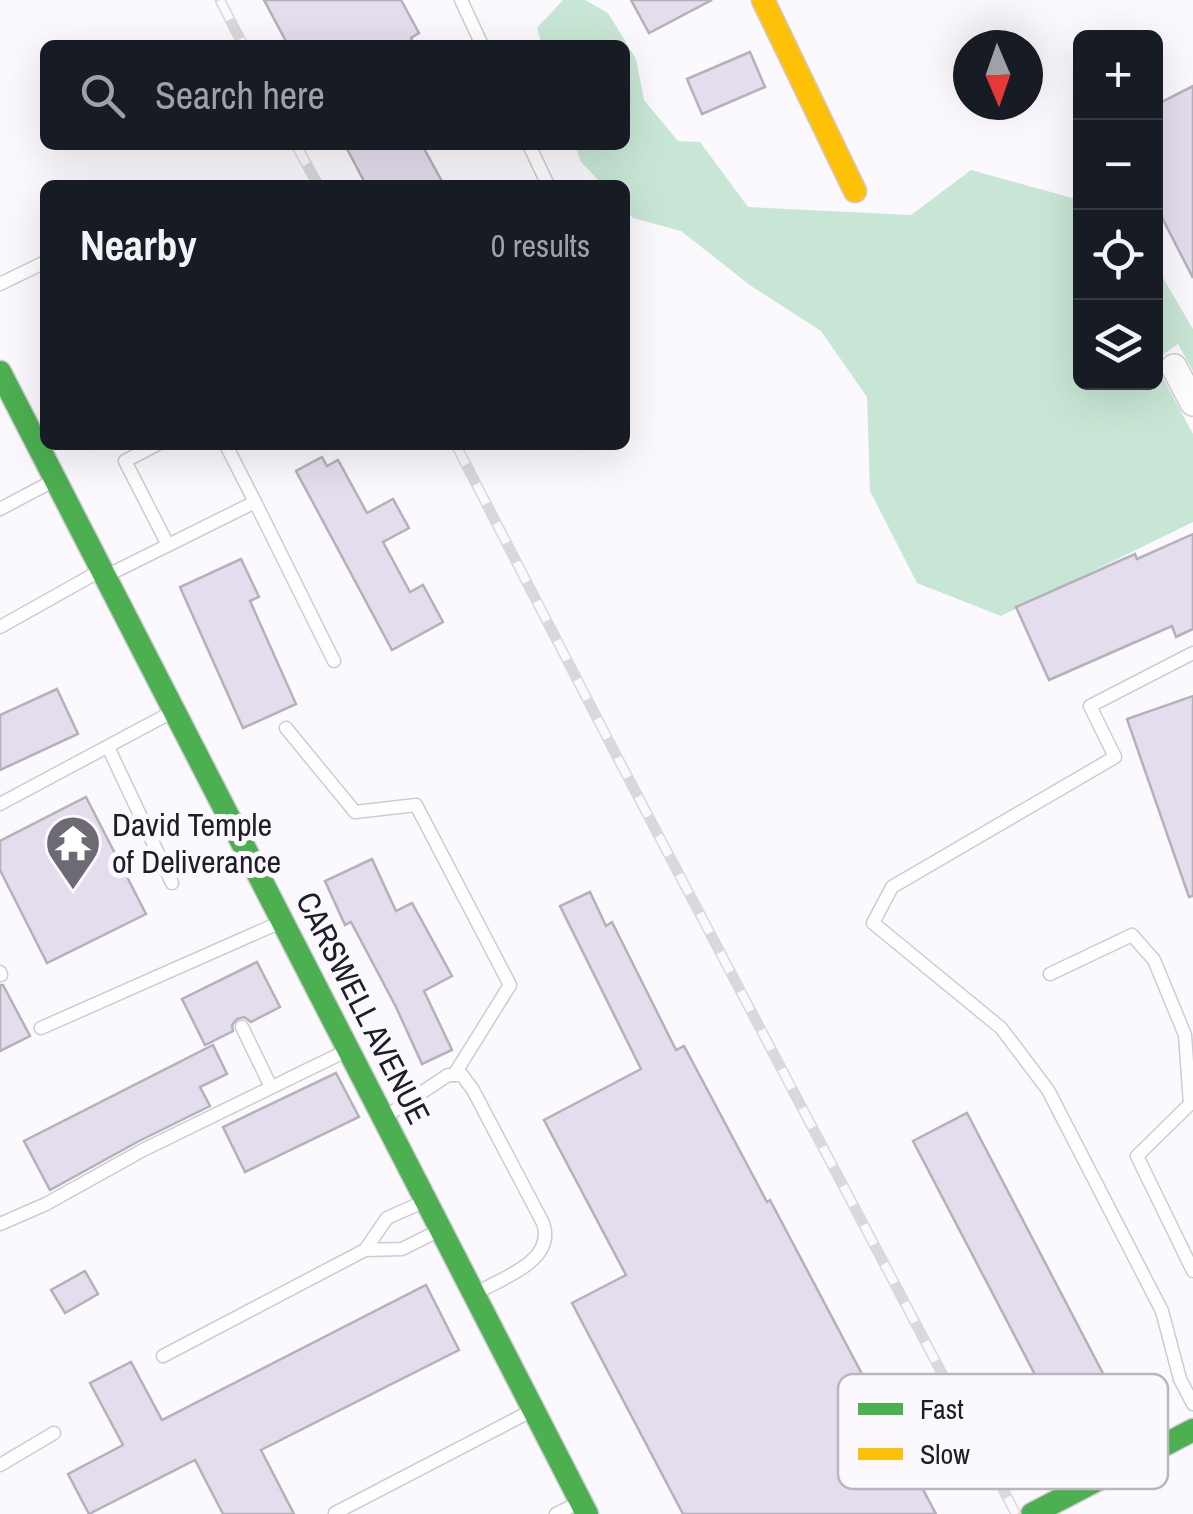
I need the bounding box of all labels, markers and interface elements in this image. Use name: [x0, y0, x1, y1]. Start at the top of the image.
north arrow: [953, 30, 1043, 120]
map controls: [1073, 30, 1163, 390]
button: +: [1073, 30, 1163, 120]
search box: [40, 40, 630, 150]
icon: search: [75, 68, 130, 123]
text: Search here: [155, 70, 325, 121]
button: −: [1073, 120, 1163, 210]
button: locate: [1073, 210, 1163, 300]
text: Nearby: [80, 217, 197, 273]
text: 0 results: [491, 224, 590, 267]
button: layers: [1073, 300, 1163, 390]
place label: David Temple of Deliverance: [112, 803, 281, 883]
temple icon: David Temple of Deliverance: [43, 813, 103, 892]
street label: CARSWELL AVENUE: [286, 884, 441, 1131]
legend: [838, 1374, 1168, 1489]
text: Fast: [920, 1390, 964, 1428]
text: Slow: [920, 1435, 970, 1473]

